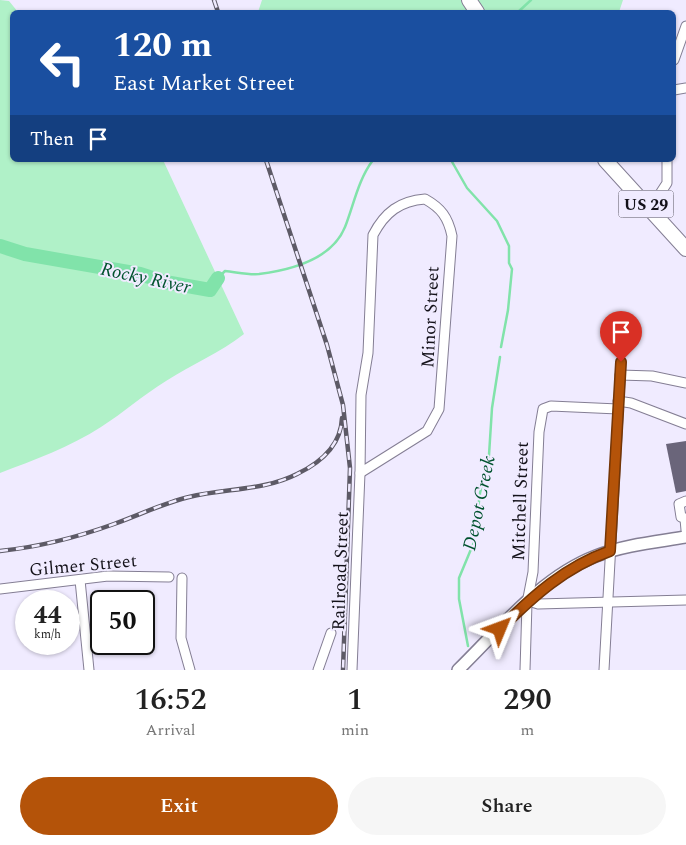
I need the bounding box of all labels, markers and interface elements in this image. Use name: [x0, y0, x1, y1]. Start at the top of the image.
text: 120 m: [113, 19, 212, 72]
icon: left: [30, 30, 95, 95]
text: East Market Street: [113, 67, 295, 100]
text: Then: [30, 125, 74, 154]
icon: arrive: [84, 125, 112, 153]
road number: US 29: [618, 190, 674, 218]
water label: Rocky River: [98, 255, 194, 302]
street label: Minor Street: [414, 265, 447, 369]
pin: [600, 311, 642, 362]
icon: arrive: [607, 318, 635, 346]
street label: Mitchell Street: [505, 441, 536, 561]
water label: Depot Creek: [455, 453, 504, 553]
street label: Railroad Street: [325, 511, 356, 631]
street label: Gilmer Street: [28, 547, 138, 584]
speed limit sign: 50: [90, 590, 155, 655]
text: 44: [33, 597, 62, 635]
position arrow: [473, 602, 525, 654]
text: km/h: [34, 625, 61, 644]
text: 16:52: [134, 677, 207, 723]
text: 1: [347, 677, 363, 723]
text: 290: [503, 677, 552, 723]
text: Arrival: [146, 718, 195, 742]
text: min: [341, 718, 369, 742]
text: m: [521, 718, 534, 742]
button: Exit: [20, 777, 338, 835]
button: Share: [348, 777, 666, 835]

